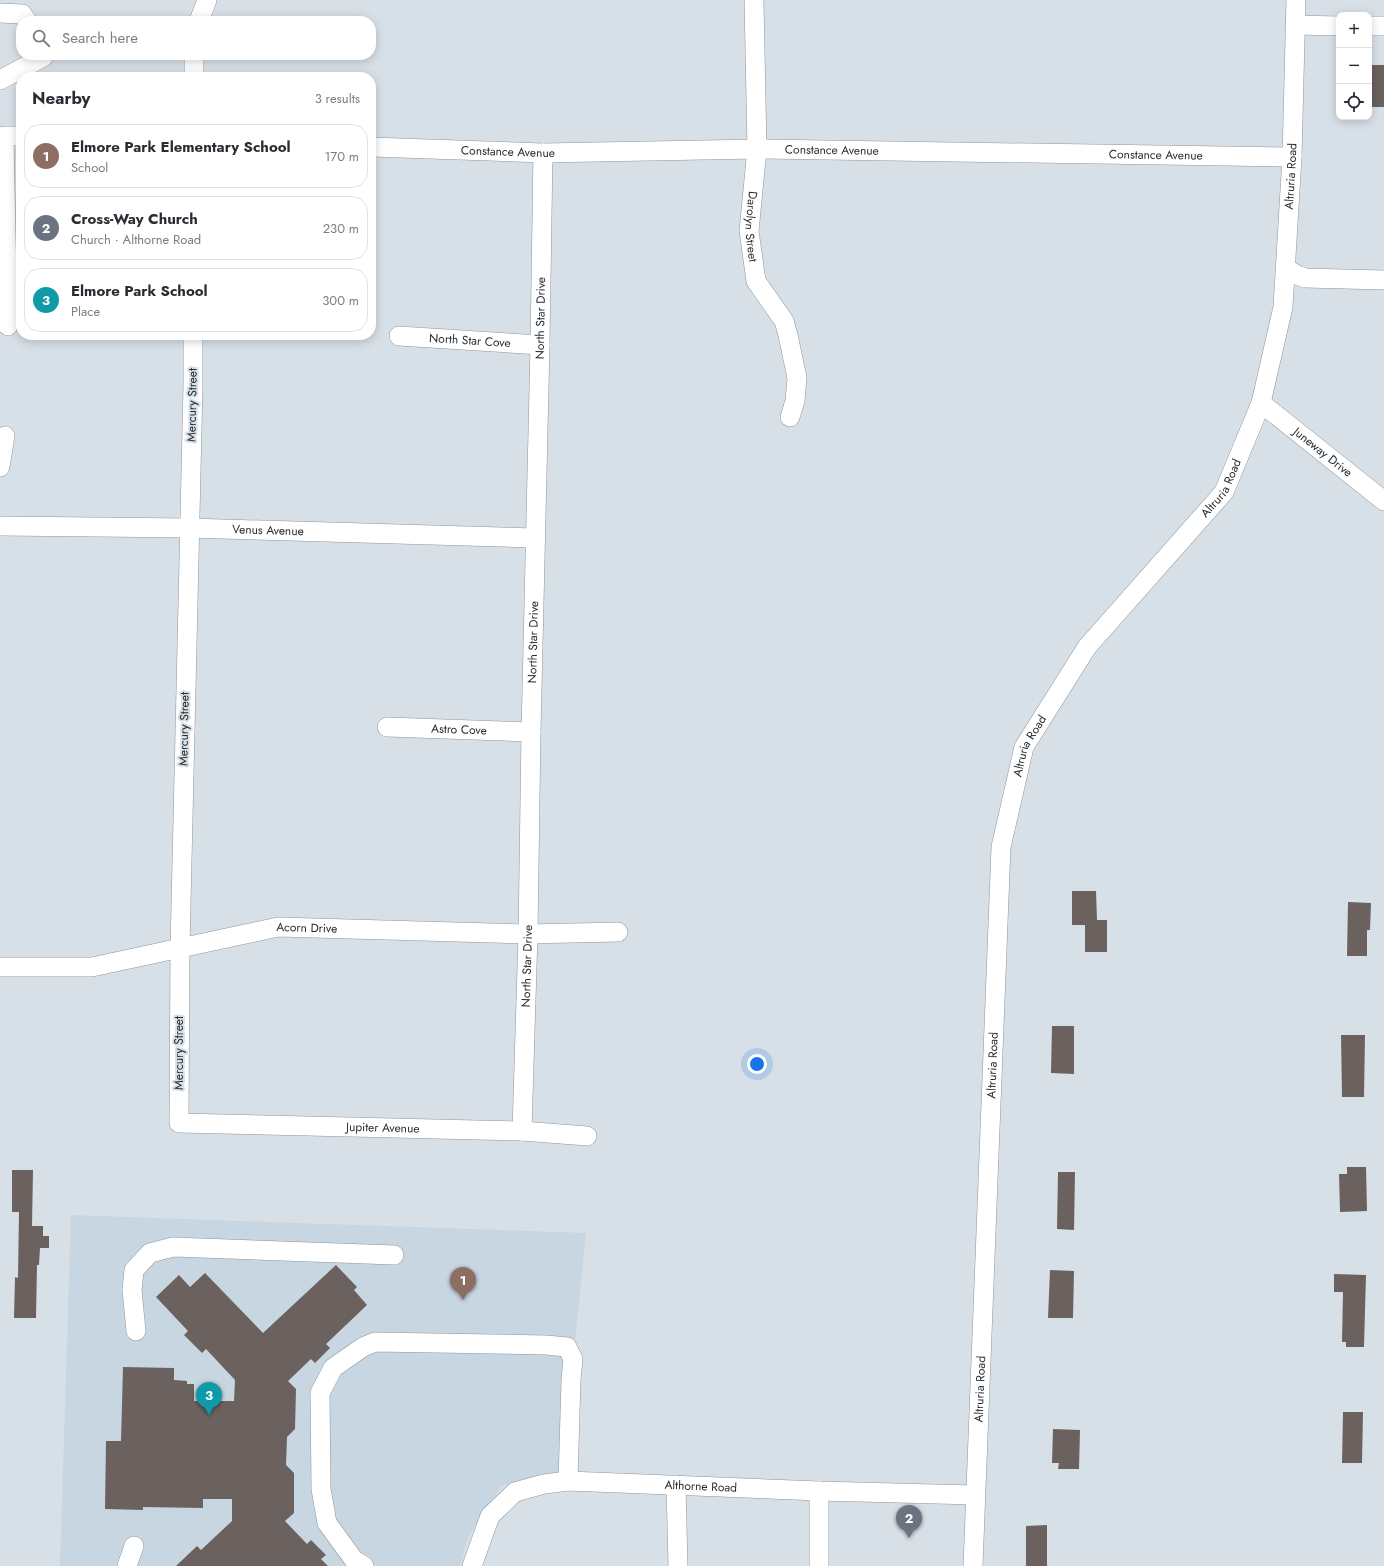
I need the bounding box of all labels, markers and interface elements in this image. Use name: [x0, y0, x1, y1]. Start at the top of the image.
map controls: [1336, 12, 1372, 120]
button: +: [1336, 12, 1372, 48]
search box: [16, 16, 376, 60]
icon: search: [30, 27, 52, 49]
text: Search here: [62, 27, 138, 49]
button: −: [1336, 48, 1372, 84]
button: locate: [1336, 84, 1372, 120]
text: Nearby: [32, 86, 90, 110]
text: 3 results: [315, 89, 360, 108]
text: Elmore Park Elementary School: [71, 136, 291, 158]
street label: Constance Avenue: [785, 140, 879, 160]
street label: Constance Avenue: [461, 141, 555, 162]
street label: Altruria Road: [1280, 143, 1301, 210]
street label: Constance Avenue: [1109, 145, 1203, 165]
text: 1: [43, 147, 49, 166]
text: 170 m: [324, 147, 359, 166]
text: School: [71, 158, 108, 177]
street label: Darolyn Street: [740, 190, 762, 263]
text: Cross-Way Church: [71, 208, 198, 230]
text: 2: [42, 219, 50, 238]
text: 230 m: [323, 219, 359, 238]
text: Church · Althorne Road: [71, 230, 201, 249]
street label: North Star Drive: [531, 277, 550, 360]
text: Elmore Park School: [71, 280, 208, 302]
text: 3: [42, 291, 50, 310]
text: 300 m: [322, 291, 359, 310]
text: Place: [71, 302, 100, 321]
street label: North Star Cove: [429, 329, 511, 352]
street label: Mercury Street: [182, 368, 202, 442]
street label: Juneway Drive: [1288, 422, 1356, 481]
street label: Altruria Road: [1196, 456, 1246, 522]
street label: Venus Avenue: [232, 520, 304, 540]
street label: North Star Drive: [523, 601, 543, 684]
street label: Mercury Street: [174, 692, 194, 766]
street label: Altruria Road: [1008, 712, 1051, 779]
street label: Astro Cove: [431, 720, 487, 739]
street label: Acorn Drive: [276, 918, 337, 938]
street label: North Star Drive: [517, 925, 537, 1008]
street label: Mercury Street: [170, 1016, 188, 1090]
street label: Altruria Road: [982, 1032, 1003, 1099]
your location: [747, 1054, 767, 1074]
street label: Jupiter Avenue: [344, 1118, 420, 1138]
pin: 1: [450, 1267, 476, 1300]
street label: Altruria Road: [970, 1356, 990, 1423]
pin: 3: [196, 1382, 222, 1415]
street label: Althorne Road: [664, 1476, 737, 1497]
pin: 2: [896, 1505, 922, 1538]

